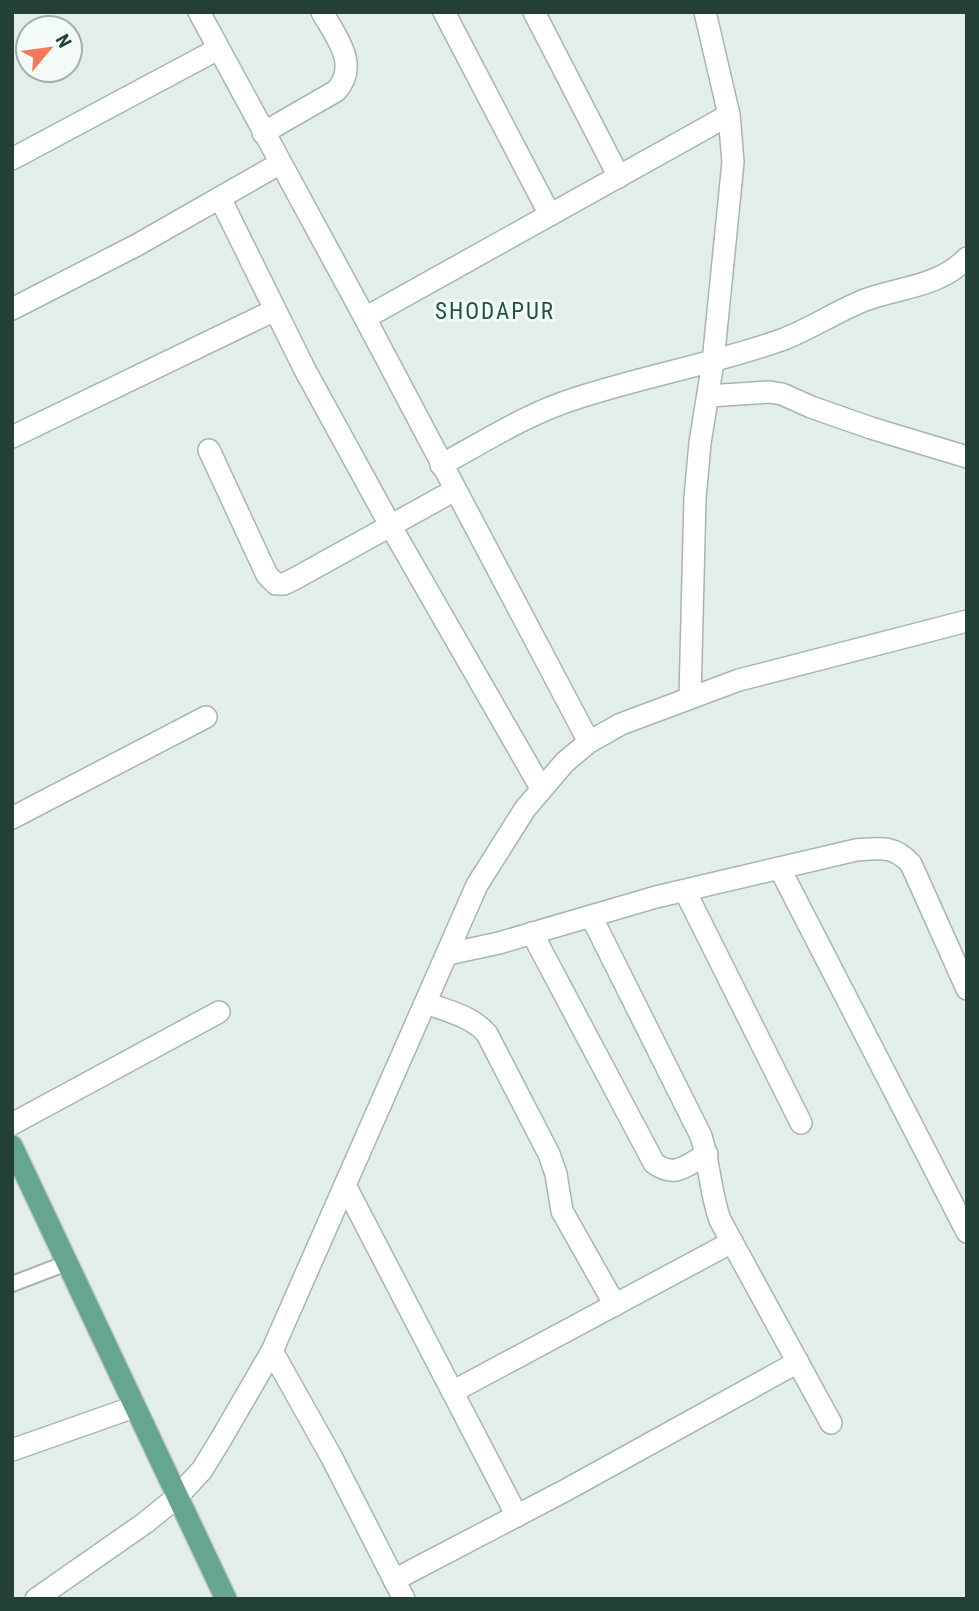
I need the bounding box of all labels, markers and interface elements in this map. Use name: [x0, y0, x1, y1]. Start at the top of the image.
north arrow: [14, 14, 84, 84]
text: N: [51, 30, 76, 52]
district label: SHODAPUR: [435, 298, 555, 325]

